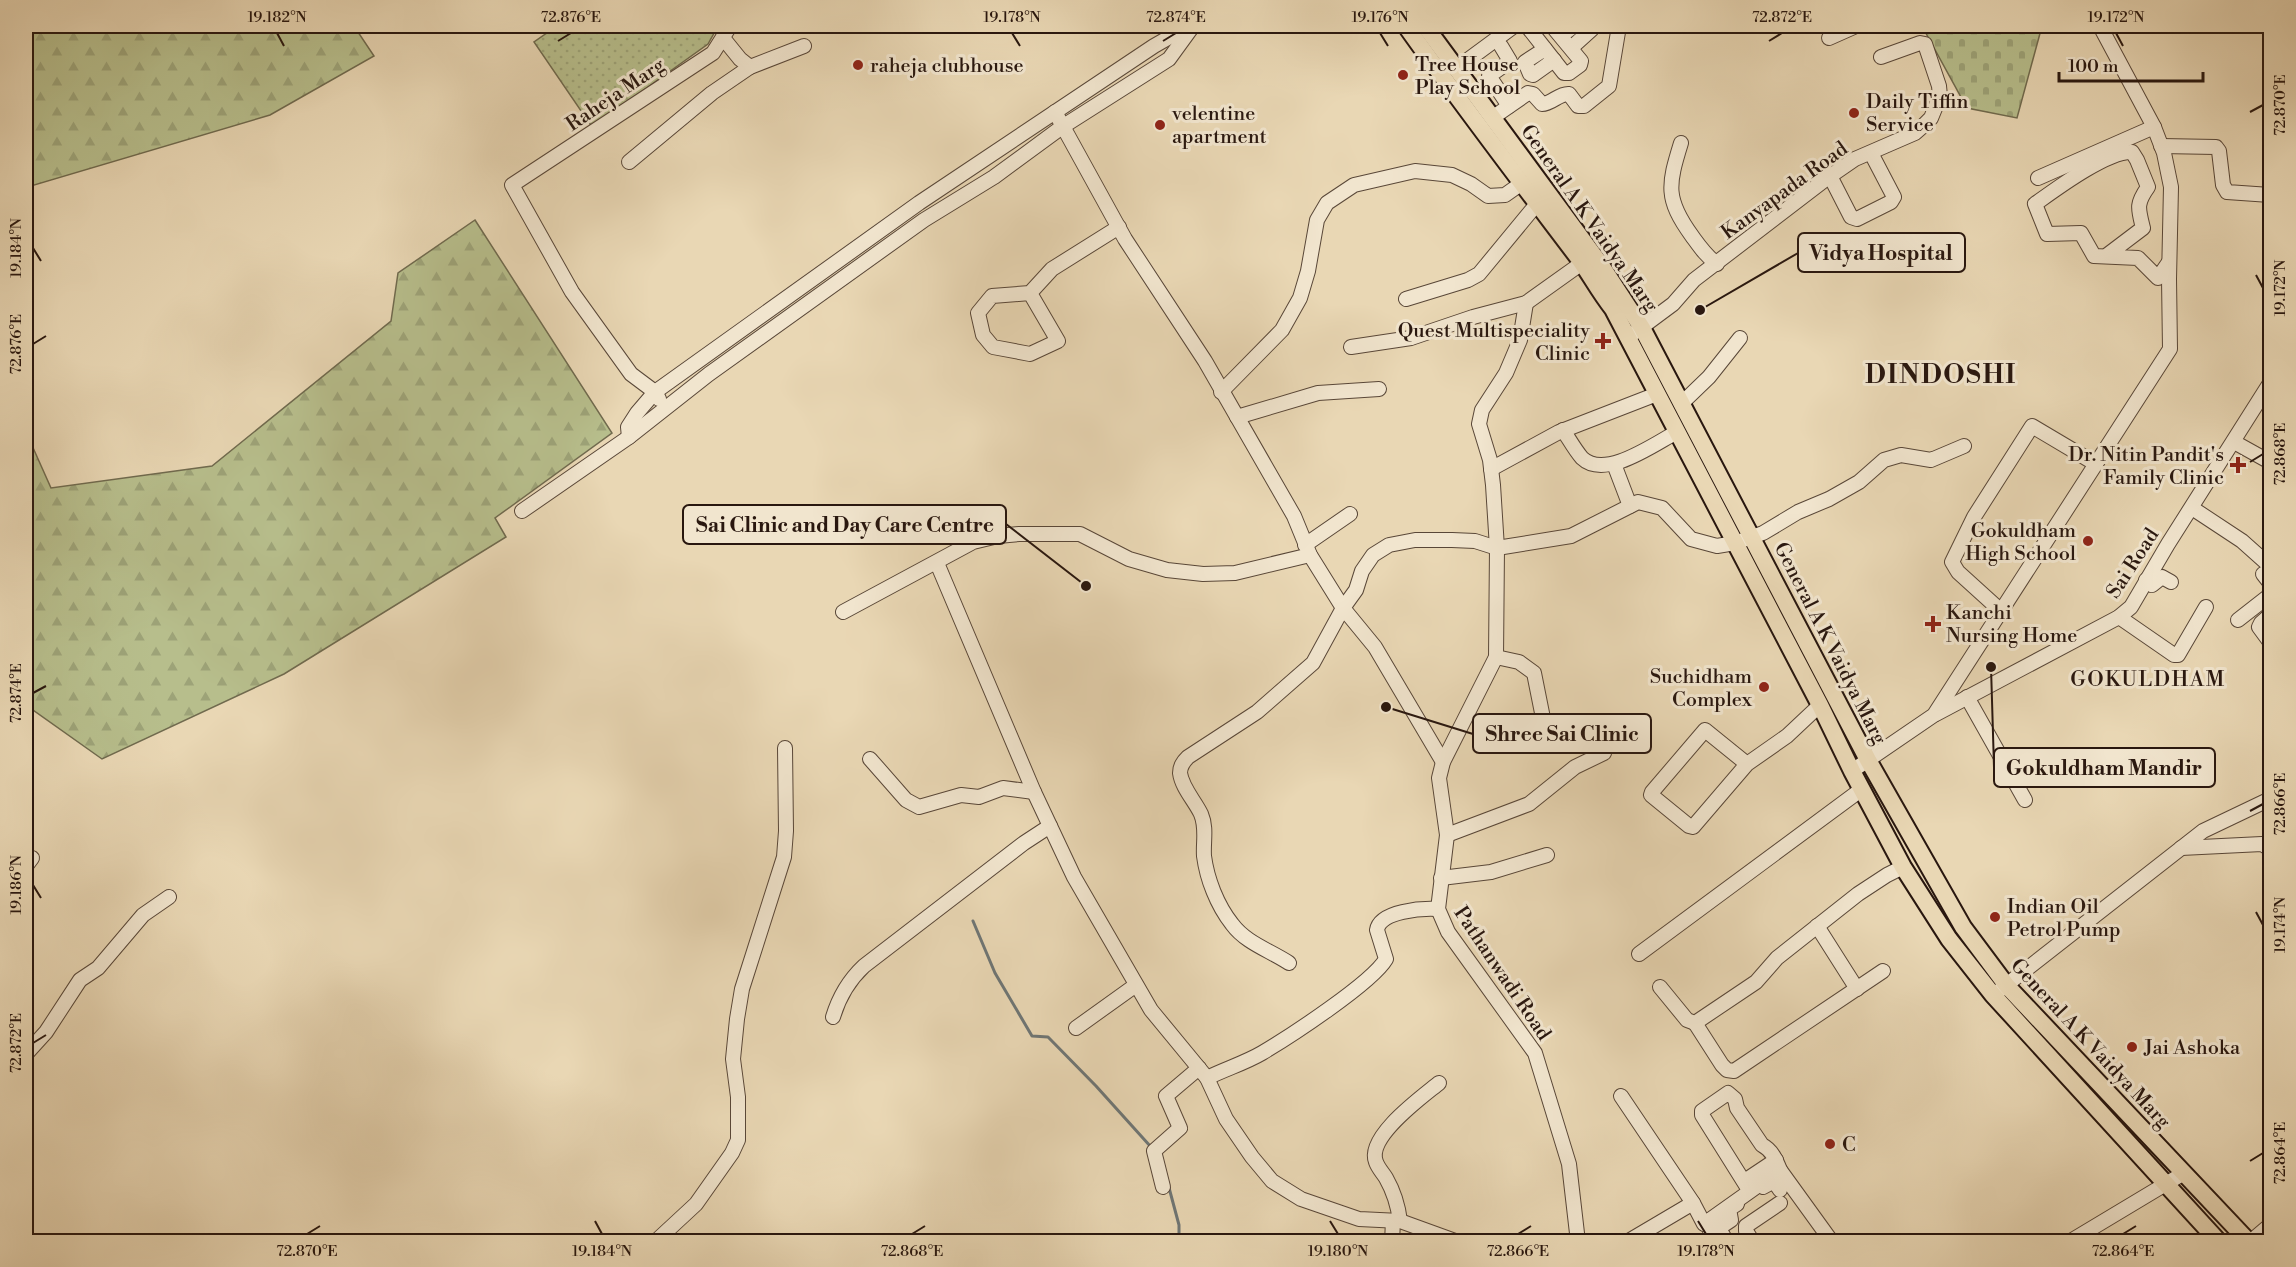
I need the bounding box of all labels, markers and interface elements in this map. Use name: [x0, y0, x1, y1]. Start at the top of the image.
text: 19.182°N: [247, 8, 307, 27]
text: 72.876°E: [541, 8, 601, 27]
text: 19.178°N: [983, 8, 1041, 27]
text: 72.874°E: [1146, 8, 1206, 27]
text: 19.176°N: [1351, 8, 1409, 27]
text: 72.872°E: [1752, 8, 1812, 27]
text: 19.172°N: [2088, 8, 2144, 27]
scale bar: [2059, 45, 2203, 83]
street label: Raheja Marg: [562, 53, 671, 137]
place label: Tree House Play School: [1415, 53, 1520, 101]
place label: raheja clubhouse: [870, 54, 1024, 79]
text: 100 m: [2068, 55, 2119, 78]
marker: raheja clubhouse: [851, 58, 865, 72]
marker: Tree House Play School: [1396, 68, 1410, 82]
text: 72.870°E: [2271, 74, 2290, 136]
place label: Daily Tiffin Service: [1866, 90, 1969, 138]
place label: velentine apartment: [1171, 102, 1267, 150]
marker: Daily Tiffin Service: [1847, 106, 1861, 120]
marker: velentine apartment: [1153, 118, 1167, 132]
street label: General A K Vaidya Marg: [1514, 120, 1663, 318]
street label: Kanyapada Road: [1717, 136, 1854, 246]
text: 19.184°N: [7, 218, 26, 278]
callout: Vidya Hospital: [1798, 233, 1965, 272]
text: Vidya Hospital: [1808, 241, 1953, 267]
text: 19.172°N: [2271, 260, 2290, 316]
text: 72.876°E: [7, 314, 26, 374]
place label: Quest Multispeciality Clinic: [1398, 319, 1590, 367]
marker: Quest Multispeciality Clinic: [1594, 332, 1612, 350]
district label: DINDOSHI: [1865, 359, 2017, 391]
text: 72.868°E: [2271, 423, 2290, 485]
place label: Dr. Nitin Pandit's Family Clinic: [2068, 443, 2224, 491]
marker: Dr. Nitin Pandit's Family Clinic: [2229, 456, 2247, 474]
callout: Sai Clinic and Day Care Centre: [683, 505, 1006, 544]
text: Sai Clinic and Day Care Centre: [696, 513, 994, 539]
place label: Gokuldham High School: [1965, 519, 2076, 567]
street label: Sai Road: [2101, 523, 2166, 604]
marker: Gokuldham High School: [2081, 534, 2095, 548]
street label: General A K Vaidya Marg: [1768, 538, 1892, 750]
place label: Kanchi Nursing Home: [1946, 601, 2077, 649]
marker: Kanchi Nursing Home: [1924, 615, 1942, 633]
text: 72.874°E: [7, 663, 26, 723]
place label: Suchidham Complex: [1650, 665, 1753, 713]
district label: GOKULDHAM: [2070, 667, 2226, 693]
marker: Suchidham Complex: [1757, 680, 1771, 694]
callout: Shree Sai Clinic: [1473, 714, 1651, 753]
text: Shree Sai Clinic: [1485, 722, 1639, 748]
callout: Gokuldham Mandir: [1994, 748, 2215, 787]
text: Gokuldham Mandir: [2006, 756, 2202, 782]
text: 72.866°E: [2271, 773, 2290, 835]
text: 19.186°N: [7, 855, 26, 915]
place label: Indian Oil Petrol Pump: [2007, 895, 2121, 943]
text: 19.174°N: [2271, 897, 2290, 953]
street label: Pathanwadi Road: [1448, 902, 1556, 1046]
marker: Indian Oil Petrol Pump: [1988, 910, 2002, 924]
street label: General A K Vaidya Marg: [2005, 954, 2176, 1135]
text: 72.872°E: [7, 1013, 26, 1073]
place label: Jai Ashoka: [2143, 1036, 2241, 1061]
marker: Jai Ashoka: [2125, 1040, 2139, 1054]
text: 72.864°E: [2271, 1122, 2290, 1184]
place label: C: [1842, 1133, 1856, 1158]
marker: C: [1823, 1137, 1837, 1151]
text: 72.870°E: [276, 1242, 338, 1261]
text: 19.184°N: [572, 1242, 632, 1261]
text: 72.868°E: [881, 1242, 943, 1261]
text: 19.180°N: [1308, 1242, 1368, 1261]
text: 72.866°E: [1487, 1242, 1549, 1261]
text: 19.178°N: [1677, 1242, 1735, 1261]
text: 72.864°E: [2092, 1242, 2154, 1261]

